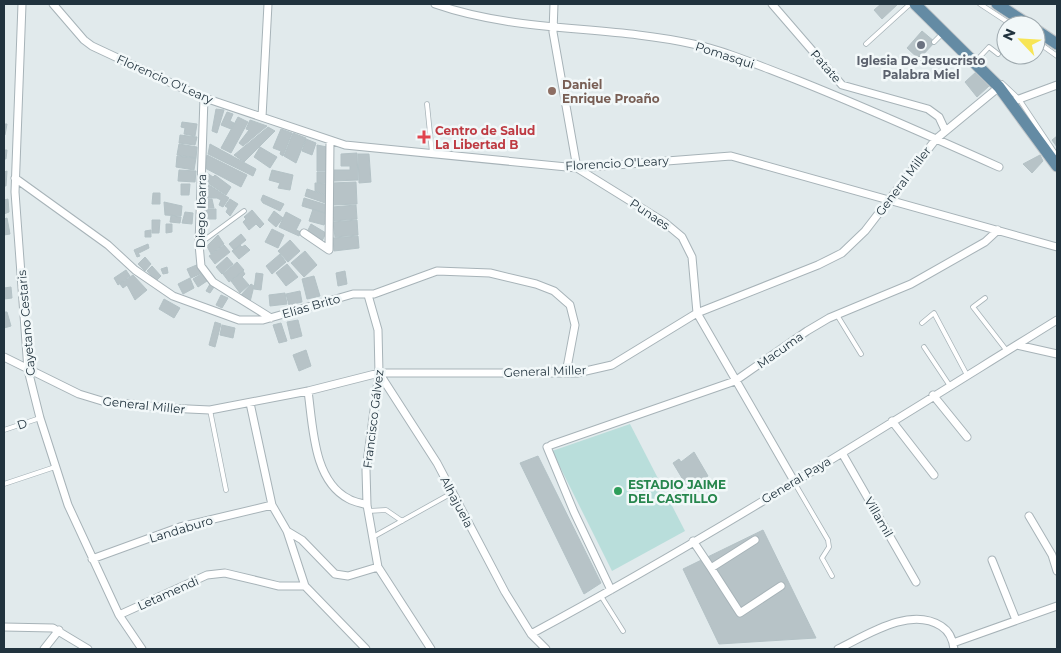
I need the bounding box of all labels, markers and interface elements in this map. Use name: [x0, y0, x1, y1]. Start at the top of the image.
north arrow: [996, 15, 1046, 65]
text: N: [999, 26, 1020, 43]
street label: Pomasqui: [694, 38, 756, 72]
marker: Iglesia De Jesucristo Palabra Miel: [915, 39, 927, 51]
street label: Patate: [808, 46, 844, 86]
street label: Florencio O'Leary: [115, 51, 216, 107]
place label: Iglesia De Jesucristo Palabra Miel: [857, 53, 986, 82]
place label: Daniel Enrique Proaño: [562, 77, 660, 106]
marker: Daniel Enrique Proaño: [546, 85, 558, 97]
place label: Centro de Salud La Libertad B: [435, 123, 535, 152]
marker: Centro de Salud La Libertad B: [417, 130, 431, 144]
street label: General Miller: [872, 143, 934, 219]
street label: Florencio O'Leary: [565, 153, 670, 173]
street label: Diego Ibarra: [193, 174, 209, 248]
street label: Punaes: [627, 195, 673, 233]
street label: Cayetano Cestaris: [14, 269, 38, 377]
street label: Elías Brito: [280, 291, 342, 321]
street label: Macuma: [754, 329, 806, 371]
street label: General Miller: [503, 362, 587, 380]
street label: Francisco Gálvez: [360, 369, 386, 469]
street label: General Miller: [102, 393, 186, 417]
street label: D: [15, 415, 29, 433]
street label: General Paya: [759, 453, 833, 507]
street label: Alhajuela: [437, 474, 477, 530]
place label: ESTADIO JAIME DEL CASTILLO: [628, 477, 726, 506]
marker: ESTADIO JAIME DEL CASTILLO: [612, 485, 624, 497]
street label: Villamil: [861, 494, 897, 540]
street label: Landaburo: [147, 512, 215, 546]
street label: Letamendi: [135, 573, 201, 613]

